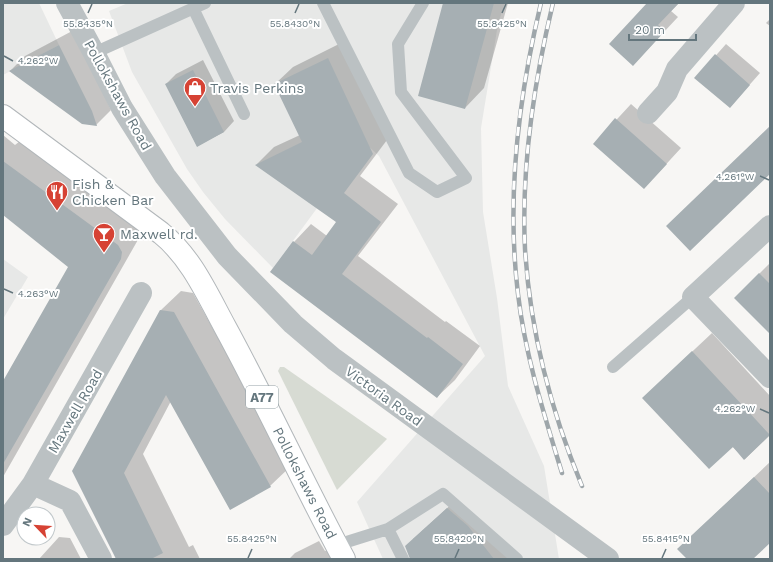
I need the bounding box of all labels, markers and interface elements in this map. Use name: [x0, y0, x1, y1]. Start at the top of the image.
scale bar: [629, 16, 696, 42]
text: 55.8435°N: [63, 18, 113, 29]
text: 55.8430°N: [270, 18, 320, 29]
text: 55.8425°N: [477, 18, 527, 29]
text: 20 m: [635, 23, 665, 37]
street label: Pollokshaws Road: [81, 37, 155, 153]
text: 4.262°W: [18, 55, 59, 66]
shop icon: Travis Perkins: [182, 75, 208, 108]
place label: Travis Perkins: [210, 80, 304, 96]
text: 4.261°W: [716, 171, 755, 182]
place label: Fish & Chicken Bar: [72, 176, 154, 208]
restaurant icon: Fish & Chicken Bar: [44, 179, 70, 212]
bar icon: Maxwell rd.: [91, 221, 117, 254]
place label: Maxwell rd.: [120, 226, 198, 242]
text: 4.263°W: [18, 288, 59, 299]
street label: Victoria Road: [343, 363, 425, 429]
street label: Maxwell Road: [45, 366, 105, 456]
road number: A77: [246, 386, 278, 408]
text: 4.262°W: [715, 403, 756, 414]
street label: Pollokshaws Road: [270, 424, 340, 542]
north arrow: [16, 506, 56, 546]
text: N: [20, 516, 35, 528]
text: 55.8425°N: [227, 533, 277, 544]
text: 55.8420°N: [434, 533, 484, 544]
text: 55.8415°N: [642, 533, 690, 544]

